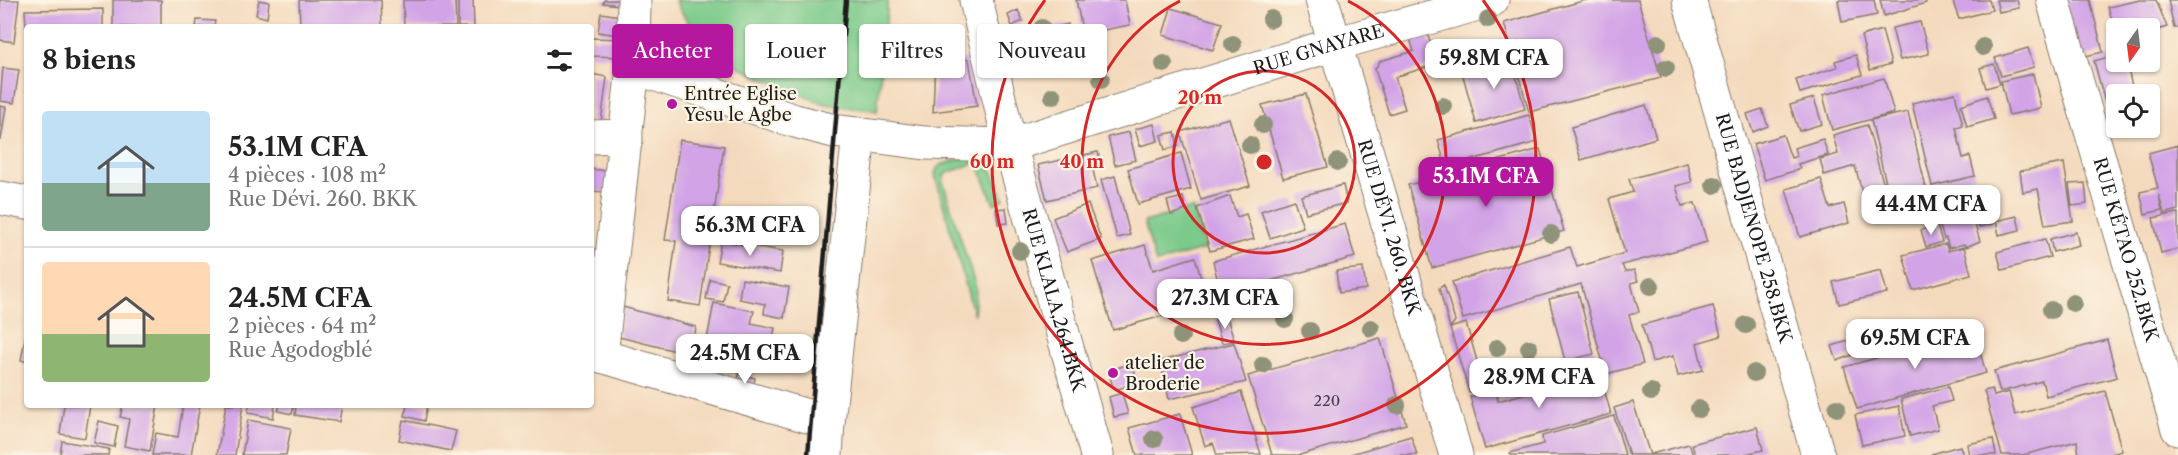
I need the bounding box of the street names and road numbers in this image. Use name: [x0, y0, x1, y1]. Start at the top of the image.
street label: RUE GNAYARE: [1251, 20, 1387, 80]
street label: RUE BADJENOPE 258.BKK: [1711, 111, 1797, 346]
street label: RUE DÉVI. 260. BKK: [1353, 137, 1426, 319]
street label: RUE KÉTAO 252.BKK: [2088, 155, 2163, 345]
street label: RUE KLALA,264.BKK: [1017, 206, 1090, 395]

